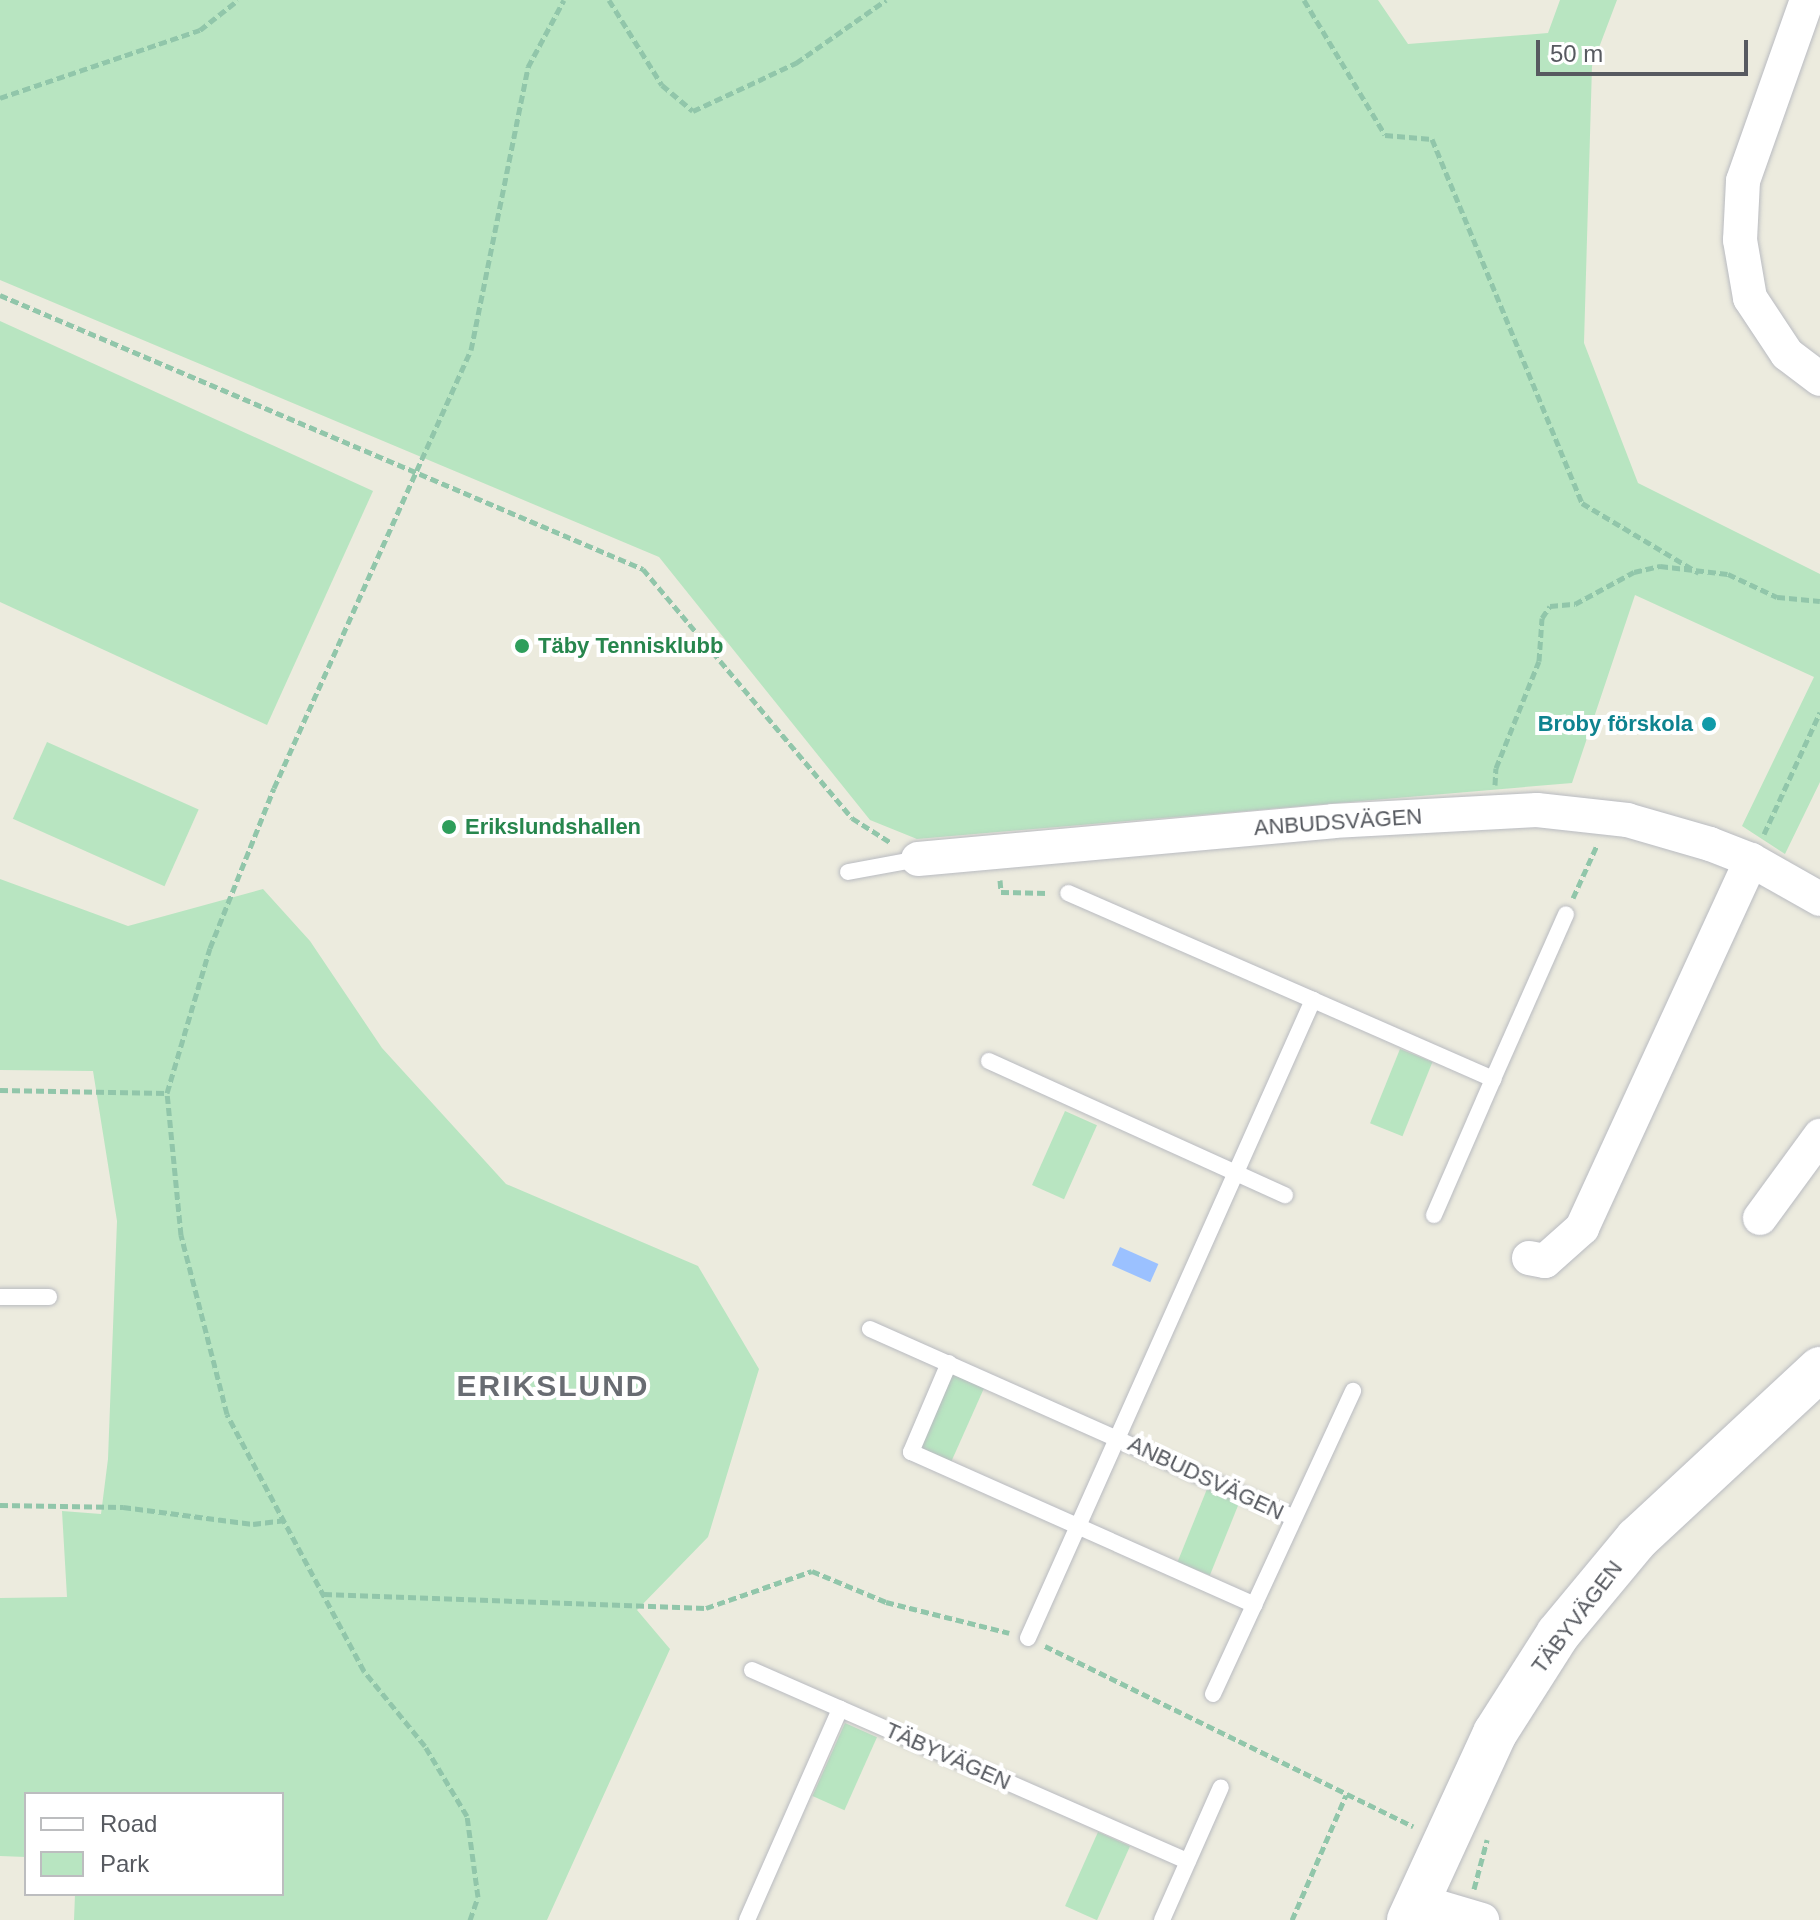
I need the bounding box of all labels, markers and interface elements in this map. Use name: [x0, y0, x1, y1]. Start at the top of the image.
scale bar: [1540, 24, 1752, 74]
text: 50 m: [1550, 40, 1603, 67]
place label: Täby Tennisklubb: [538, 633, 723, 659]
marker: Täby Tennisklubb: [513, 637, 531, 655]
place label: Broby förskola: [1538, 711, 1693, 737]
marker: Broby förskola: [1700, 715, 1718, 733]
street label: ANBUDSVÄGEN: [1253, 803, 1423, 841]
place label: Erikslundshallen: [465, 814, 641, 840]
marker: Erikslundshallen: [440, 818, 458, 836]
district label: ERIKSLUND: [456, 1368, 650, 1404]
street label: ANBUDSVÄGEN: [1124, 1430, 1288, 1526]
street label: TÄBYVÄGEN: [1526, 1555, 1628, 1679]
street label: TÄBYVÄGEN: [881, 1717, 1015, 1795]
legend: [24, 1792, 284, 1896]
text: Road: [100, 1810, 157, 1837]
text: Park: [100, 1850, 149, 1877]

